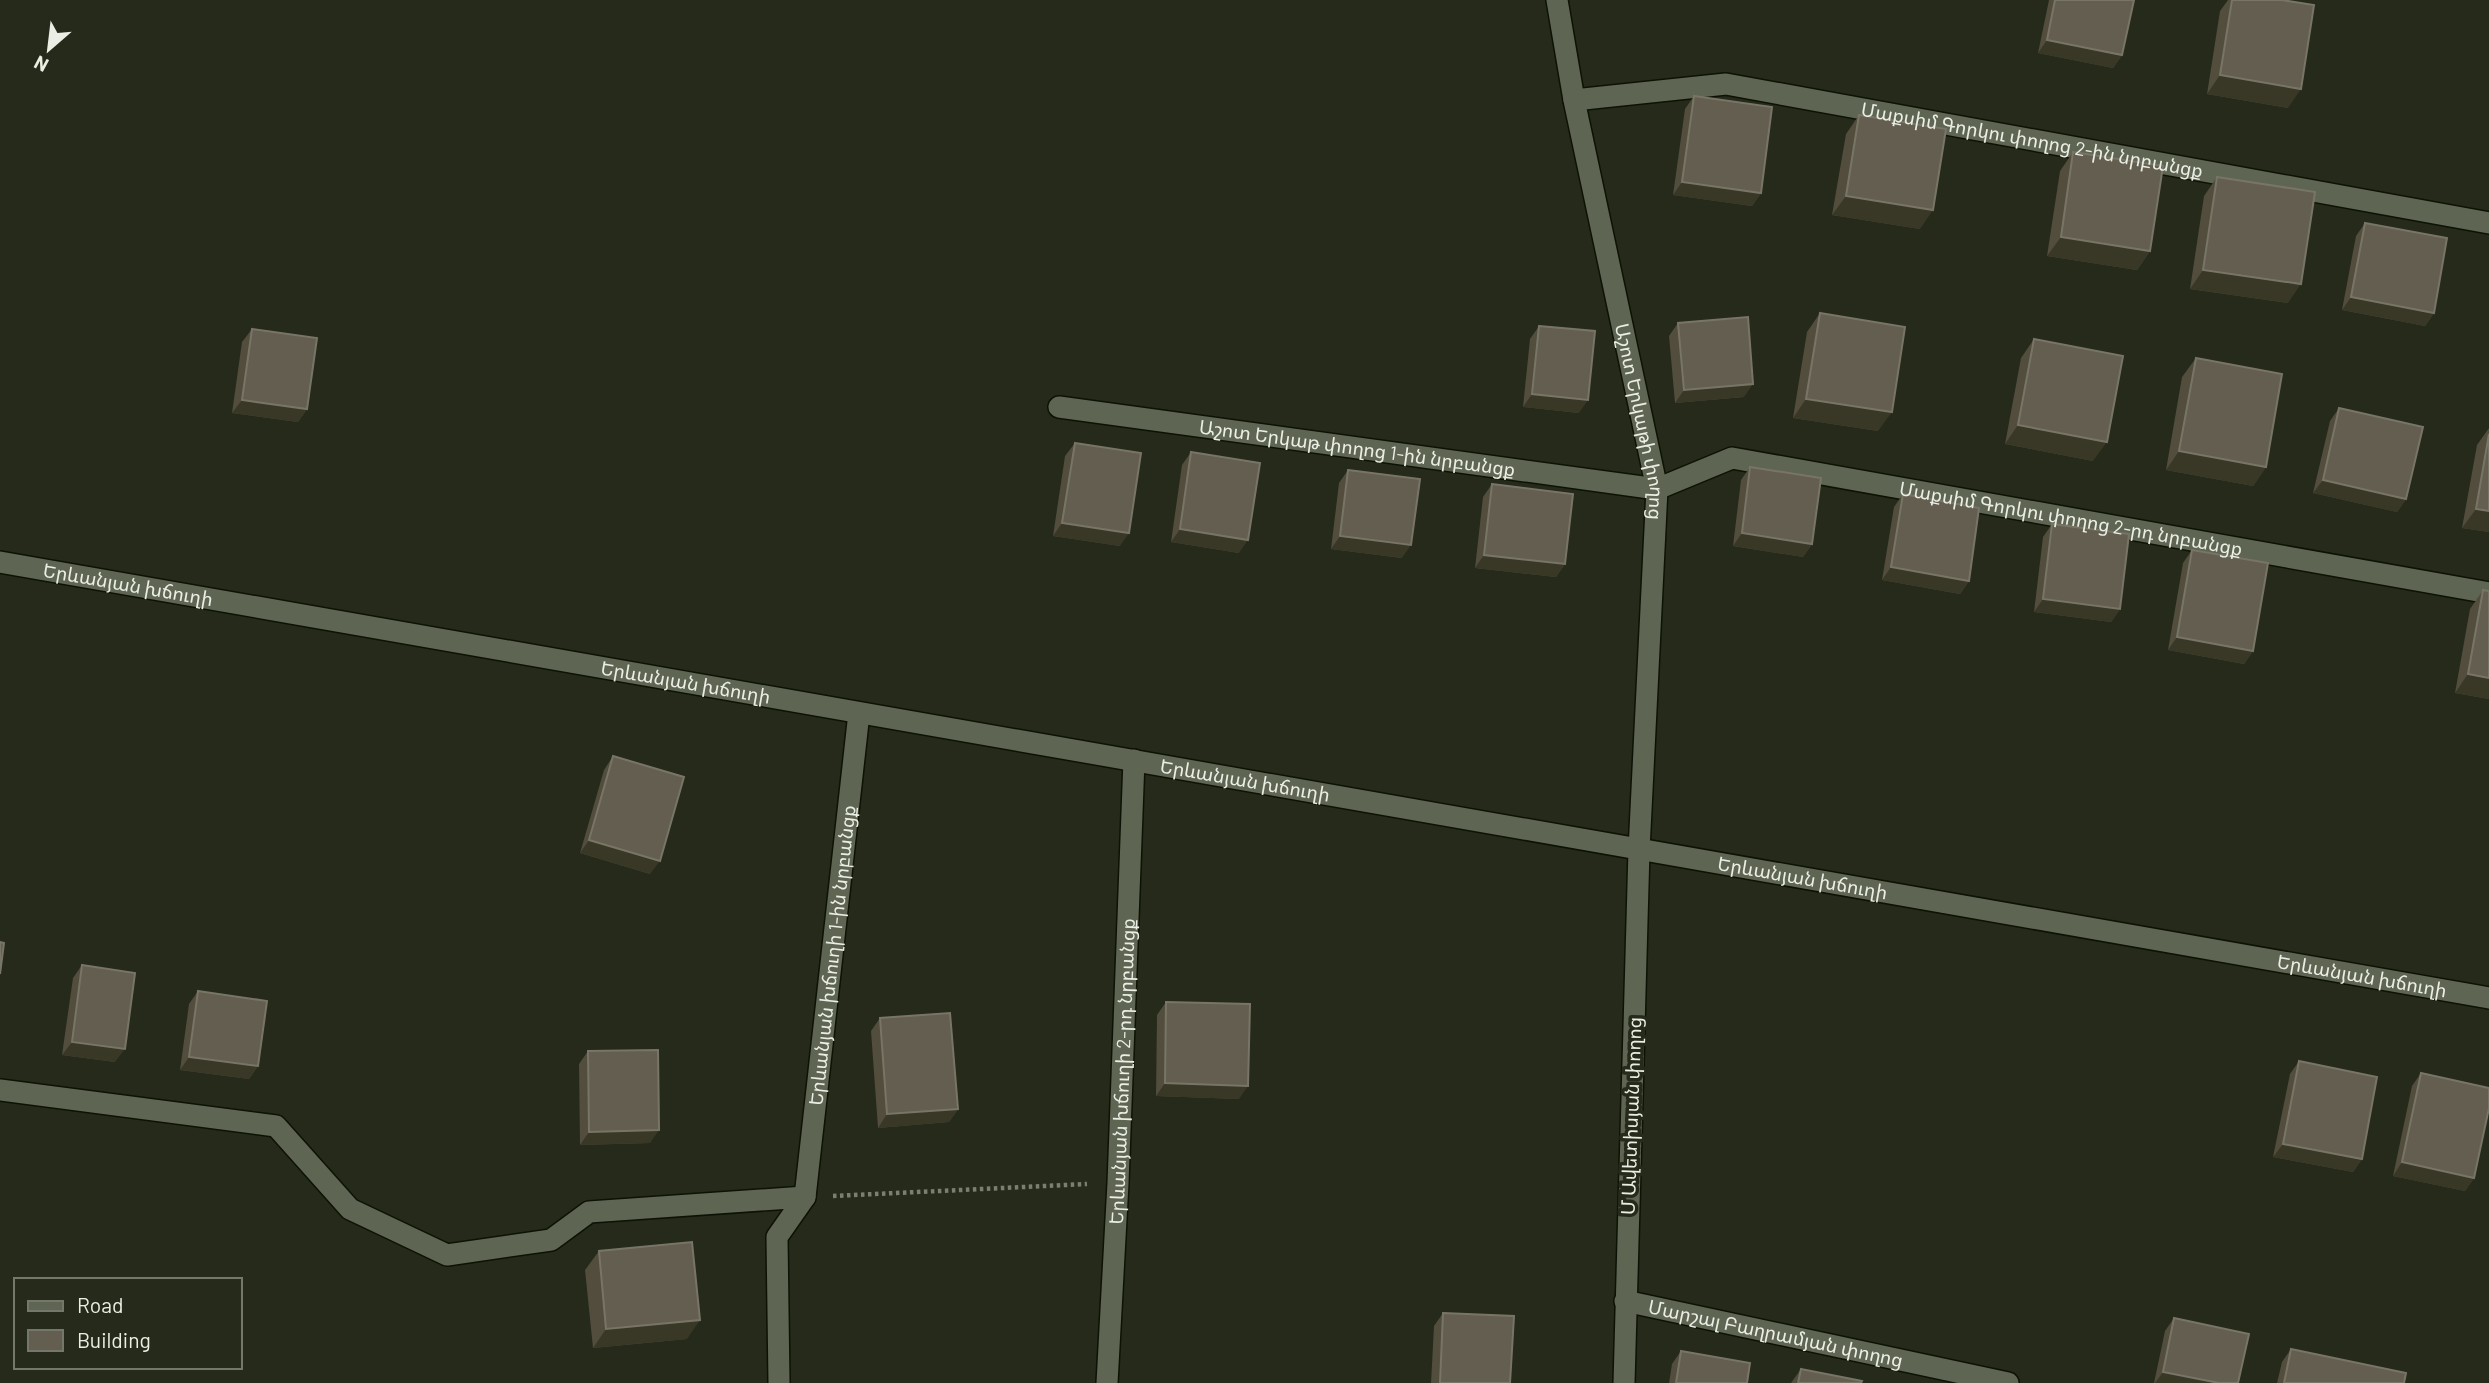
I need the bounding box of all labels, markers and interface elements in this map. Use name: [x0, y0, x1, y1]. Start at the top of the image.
north arrow: [14, 14, 84, 84]
text: N: [30, 51, 52, 78]
street label: Մաքսիմ Գորկու փողոց 2-ին նրբանցք: [1859, 97, 2205, 183]
street label: Աշոտ Երկաթի փողոց: [1611, 321, 1669, 520]
street label: Աշոտ Երկաթ փողոց 1-ին նրբանցք: [1198, 414, 1517, 481]
street label: Մաքսիմ Գորկու փողոց 2-րդ նրբանցք: [1898, 476, 2244, 561]
street label: Երևանյան խճուղի: [41, 558, 215, 611]
street label: Երևանյան խճուղի: [599, 655, 772, 709]
street label: Երևանյան խճուղի: [1158, 753, 1332, 807]
street label: Երևանյան խճուղի 1-ին նրբանցք: [803, 804, 861, 1107]
street label: Երևանյան խճուղի: [1716, 851, 1889, 904]
street label: Երևանյան խճուղի 2-րդ նրբանցք: [1104, 918, 1140, 1225]
street label: Երևանյան խճուղի: [2275, 949, 2449, 1002]
street label: Մ Ավետիսյան փողոց: [1616, 1016, 1646, 1216]
legend: [14, 1278, 242, 1369]
text: Road: [77, 1292, 123, 1317]
street label: Մարշալ Բաղրամյան փողոց: [1646, 1294, 1905, 1372]
text: Building: [77, 1327, 151, 1352]

